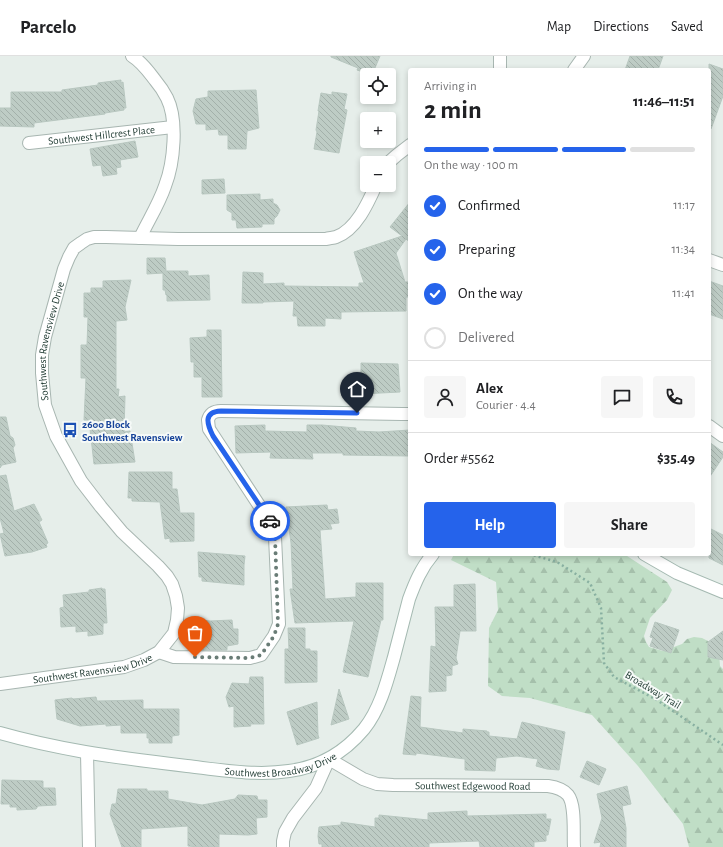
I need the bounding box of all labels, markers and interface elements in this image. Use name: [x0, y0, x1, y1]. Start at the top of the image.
text: Parcelo: [20, 18, 76, 37]
text: Map: [547, 20, 571, 34]
text: Directions: [593, 20, 649, 34]
text: Saved: [671, 20, 703, 34]
map controls: [360, 68, 396, 192]
button: locate: [360, 68, 396, 104]
text: Arriving in: [424, 80, 477, 93]
text: 11:46–11:51: [633, 94, 695, 109]
text: 2 min: [424, 97, 482, 123]
button: +: [360, 112, 396, 148]
street label: Southwest Hillcrest Place: [48, 124, 156, 146]
button: −: [360, 156, 396, 192]
text: On the way · 100 m: [424, 159, 518, 172]
icon: check: [424, 195, 446, 217]
text: Confirmed: [458, 198, 520, 213]
text: 11:17: [673, 199, 695, 212]
icon: check: [424, 239, 446, 261]
text: Preparing: [458, 242, 515, 257]
text: 11:34: [671, 243, 695, 256]
street label: Southwest Ravensview Drive: [37, 280, 66, 401]
icon: check: [424, 283, 446, 305]
text: On the way: [458, 286, 523, 301]
text: 11:41: [672, 287, 695, 300]
text: Delivered: [458, 330, 515, 345]
pin: [340, 372, 374, 413]
button: person: [424, 376, 466, 418]
button: chat: [601, 376, 643, 418]
button: phone: [653, 376, 695, 418]
icon: home: [346, 378, 368, 400]
text: Alex: [476, 381, 503, 396]
text: Courier · 4.4: [476, 399, 536, 412]
place label: 2600 Block Southwest Ravensview: [82, 419, 183, 443]
bus stop icon: 2600 Block Southwest Ravensview: [61, 421, 79, 439]
text: Order #5562: [424, 451, 495, 466]
text: $35.49: [657, 451, 695, 466]
courier: [250, 501, 290, 541]
button: Help: [424, 502, 556, 548]
button: Share: [564, 502, 695, 548]
icon: car: [259, 510, 281, 532]
pin: [178, 616, 212, 657]
icon: bag: [184, 622, 206, 644]
street label: Southwest Ravensview Drive: [32, 651, 154, 685]
street label: Broadway Trail: [623, 669, 683, 711]
street label: Southwest Broadway Drive: [224, 750, 338, 778]
street label: Southwest Edgewood Road: [415, 780, 531, 791]

